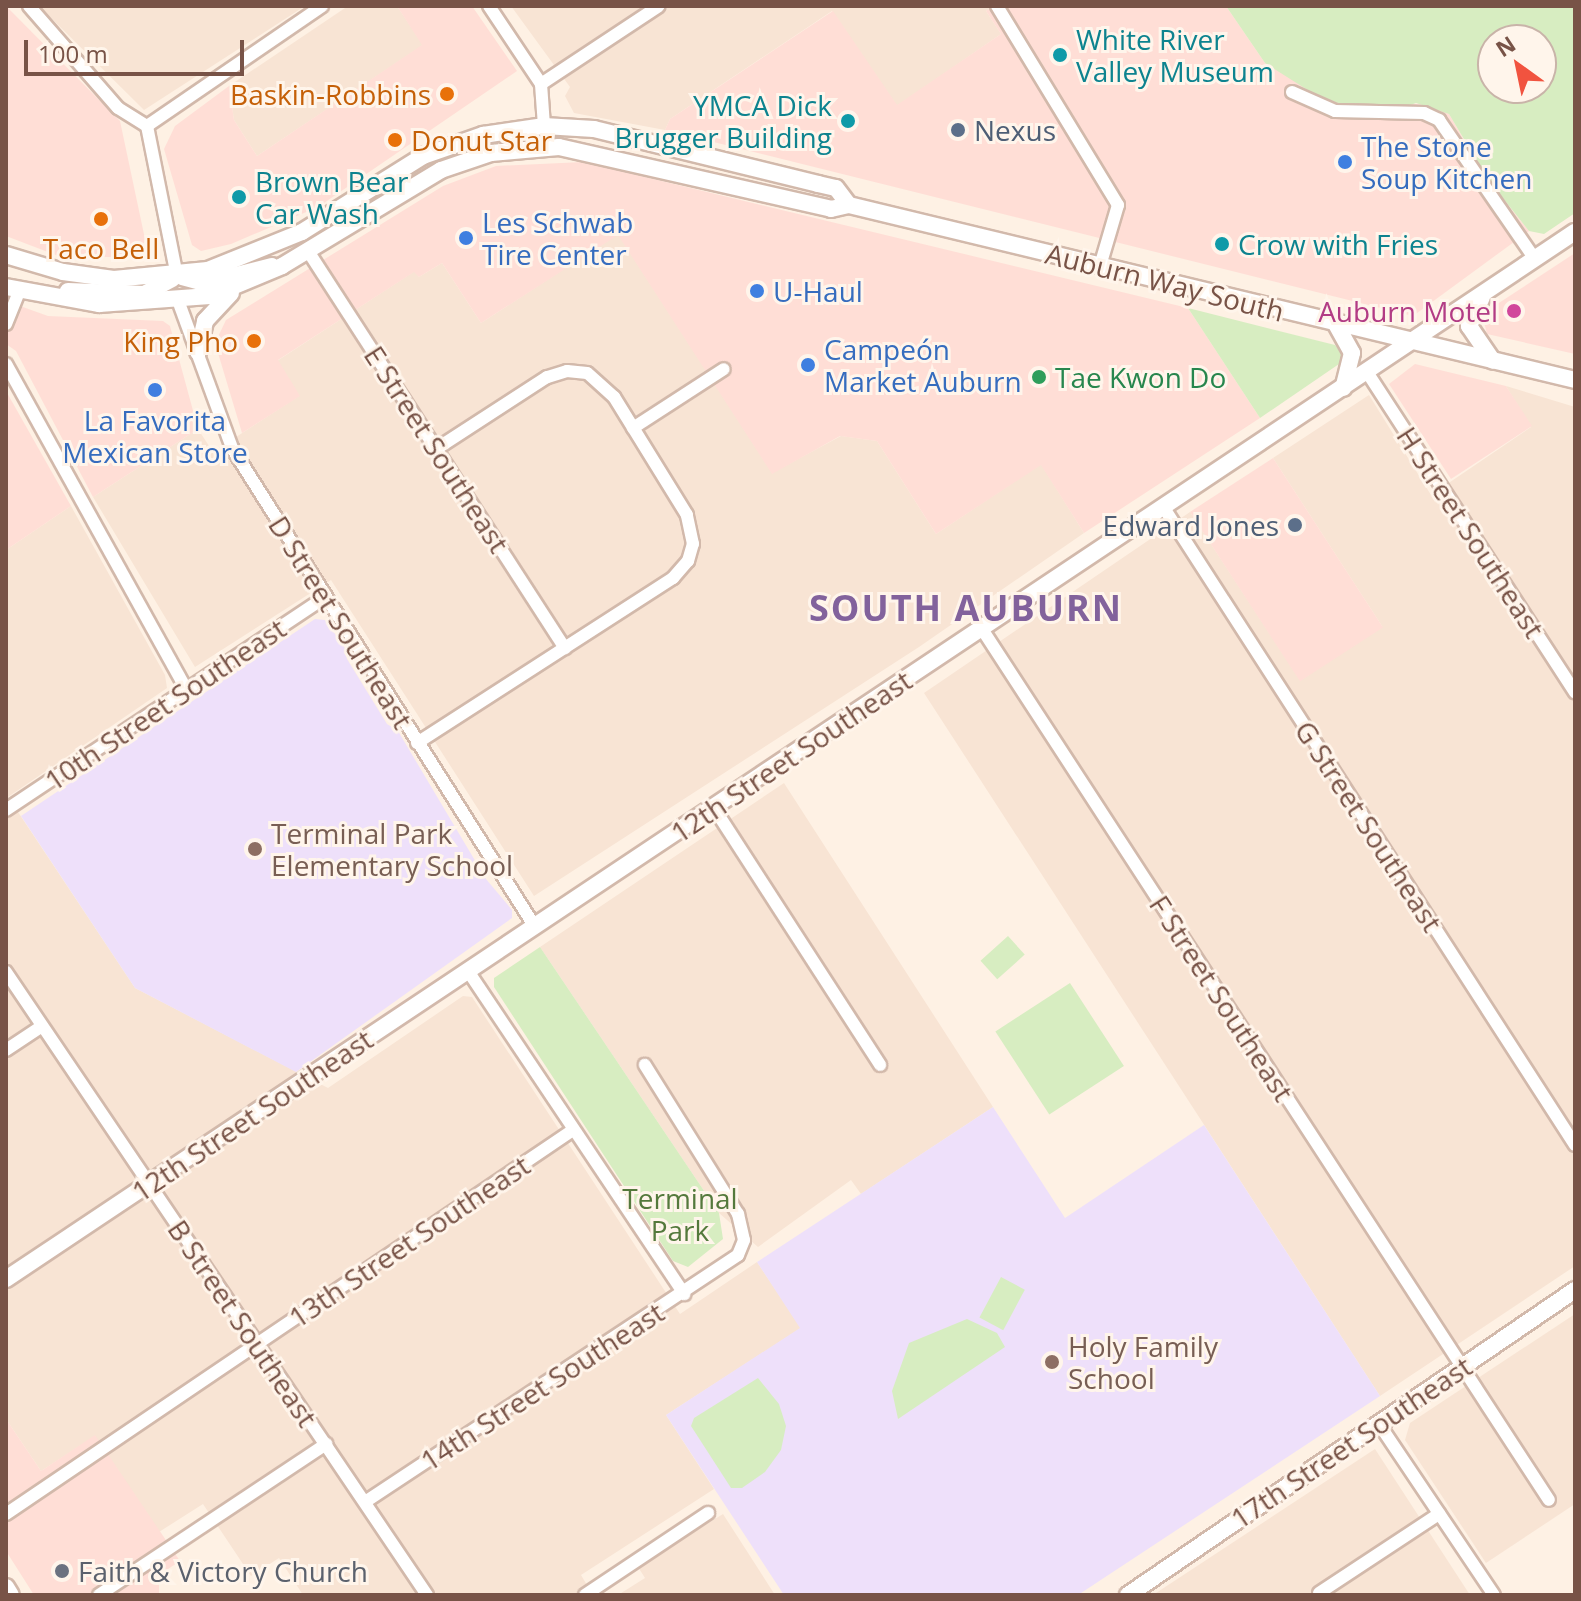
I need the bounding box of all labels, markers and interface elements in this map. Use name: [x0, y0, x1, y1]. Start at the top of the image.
place label: White River Valley Museum: [1076, 22, 1274, 88]
scale bar: [28, 24, 248, 74]
north arrow: [1477, 24, 1557, 104]
text: N: [1489, 28, 1521, 63]
text: 100 m: [38, 37, 108, 70]
marker: White River Valley Museum: [1051, 46, 1069, 64]
place label: Baskin-Robbins: [230, 77, 431, 111]
marker: Baskin-Robbins: [438, 85, 456, 103]
place label: YMCA Dick Brugger Building: [614, 88, 832, 154]
marker: YMCA Dick Brugger Building: [839, 112, 857, 130]
place label: Nexus: [974, 113, 1056, 147]
marker: Nexus: [949, 121, 967, 139]
place label: Donut Star: [411, 123, 552, 157]
place label: The Stone Soup Kitchen: [1361, 129, 1532, 195]
marker: Donut Star: [386, 131, 404, 149]
marker: The Stone Soup Kitchen: [1336, 153, 1354, 171]
place label: Brown Bear Car Wash: [255, 164, 408, 230]
marker: Brown Bear Car Wash: [230, 188, 248, 206]
place label: Les Schwab Tire Center: [482, 205, 633, 271]
marker: Taco Bell: [92, 210, 110, 228]
place label: Crow with Fries: [1238, 227, 1438, 261]
marker: Les Schwab Tire Center: [457, 229, 475, 247]
place label: Taco Bell: [43, 231, 159, 265]
marker: Crow with Fries: [1213, 235, 1231, 253]
street label: Auburn Way South: [1042, 236, 1288, 328]
place label: U-Haul: [773, 274, 863, 308]
marker: U-Haul: [748, 282, 766, 300]
place label: Auburn Motel: [1318, 294, 1498, 328]
marker: Auburn Motel: [1505, 302, 1523, 320]
place label: King Pho: [123, 324, 238, 358]
marker: King Pho: [245, 332, 263, 350]
place label: Campeón Market Auburn: [824, 332, 1022, 398]
street label: E Street Southeast: [358, 339, 516, 559]
marker: Campeón Market Auburn: [799, 356, 817, 374]
place label: Tae Kwon Do: [1055, 360, 1226, 394]
marker: Tae Kwon Do: [1030, 368, 1048, 386]
marker: La Favorita Mexican Store: [146, 381, 164, 399]
place label: La Favorita Mexican Store: [62, 403, 248, 469]
street label: H Street Southeast: [1390, 420, 1552, 644]
place label: Edward Jones: [1103, 508, 1279, 542]
street label: D Street Southeast: [262, 510, 420, 734]
marker: Edward Jones: [1286, 516, 1304, 534]
district label: SOUTH AUBURN: [809, 586, 1123, 630]
street label: 10th Street Southeast: [38, 611, 292, 797]
street label: 12th Street Southeast: [664, 663, 918, 849]
street label: G Street Southeast: [1288, 714, 1450, 938]
place label: Terminal Park Elementary School: [271, 816, 513, 882]
marker: Terminal Park Elementary School: [246, 840, 264, 858]
street label: F Street Southeast: [1143, 889, 1301, 1107]
street label: 12th Street Southeast: [125, 1022, 379, 1208]
street label: 13th Street Southeast: [282, 1148, 536, 1334]
park label: Terminal Park: [622, 1181, 738, 1247]
street label: B Street Southeast: [161, 1213, 325, 1433]
street label: 14th Street Southeast: [414, 1295, 670, 1477]
place label: Holy Family School: [1068, 1329, 1218, 1395]
street label: 17th Street Southeast: [1224, 1349, 1478, 1535]
marker: Holy Family School: [1043, 1353, 1061, 1371]
place label: Faith & Victory Church: [78, 1554, 368, 1588]
marker: Faith & Victory Church: [53, 1562, 71, 1580]

